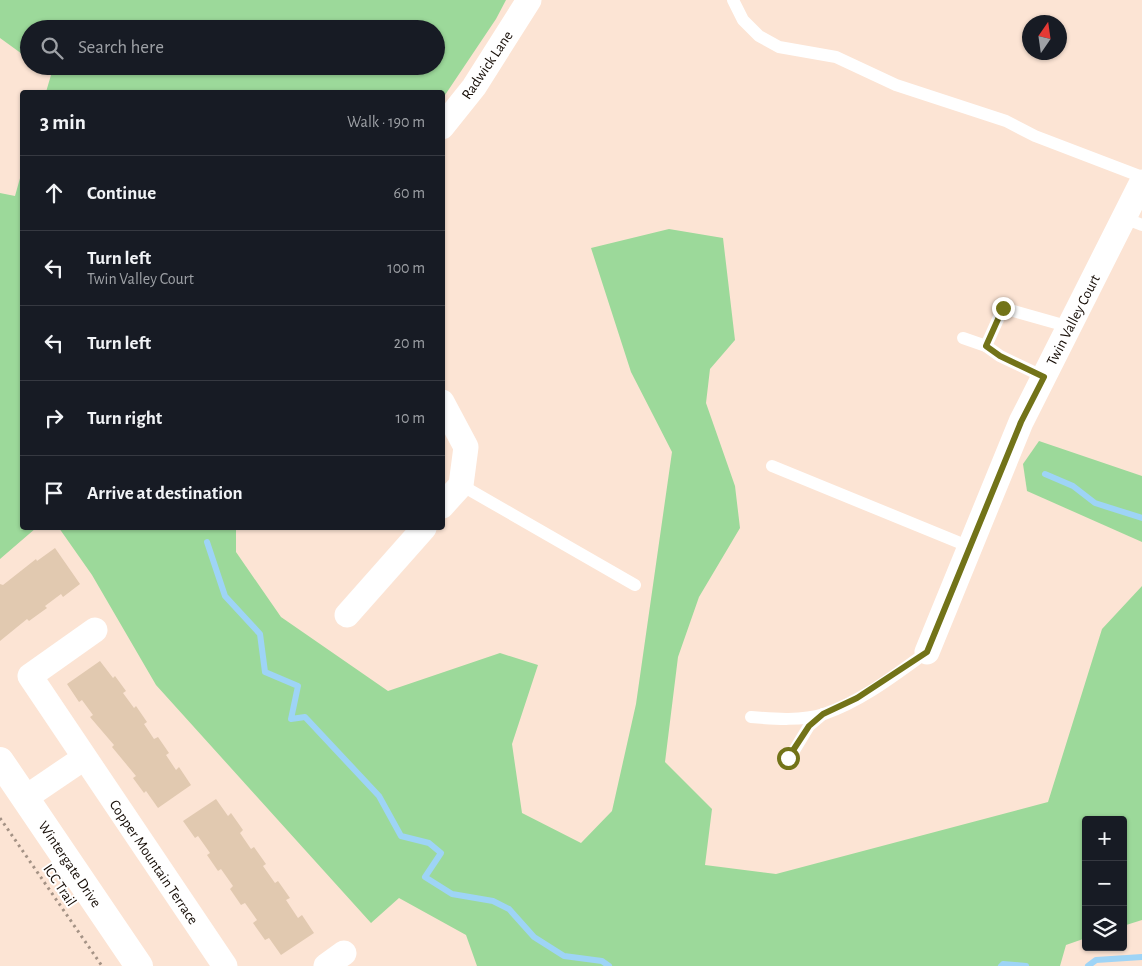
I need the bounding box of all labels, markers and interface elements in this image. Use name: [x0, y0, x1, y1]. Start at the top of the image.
north arrow: [1022, 15, 1067, 60]
search box: [20, 20, 445, 75]
street label: Radwick Lane: [459, 28, 516, 102]
icon: search: [38, 34, 66, 62]
text: Search here: [78, 38, 164, 57]
text: 3 min: [40, 112, 86, 133]
text: Walk · 190 m: [347, 114, 425, 130]
icon: ahead: [40, 179, 68, 207]
text: Continue: [87, 184, 156, 203]
text: 60 m: [394, 185, 425, 201]
text: Turn left: [87, 249, 151, 268]
icon: left: [40, 254, 68, 282]
text: 100 m: [387, 260, 425, 276]
text: Twin Valley Court: [87, 271, 194, 287]
street label: Twin Valley Court: [1044, 272, 1103, 368]
route end: [992, 297, 1015, 320]
icon: left: [40, 329, 68, 357]
text: Turn left: [87, 334, 151, 353]
text: 20 m: [394, 335, 425, 351]
icon: right: [40, 404, 68, 432]
text: Turn right: [87, 409, 162, 428]
text: 10 m: [396, 410, 425, 426]
icon: arrive: [40, 479, 68, 507]
text: Arrive at destination: [87, 484, 243, 503]
route start: [777, 747, 800, 770]
street label: Copper Mountain Terrace: [106, 797, 201, 927]
map controls: [1082, 816, 1127, 951]
button: +: [1082, 816, 1127, 861]
street label: Wintergate Drive: [35, 819, 104, 910]
button: −: [1082, 861, 1127, 906]
street label: ICC Trail: [40, 862, 79, 909]
button: layers: [1082, 906, 1127, 951]

